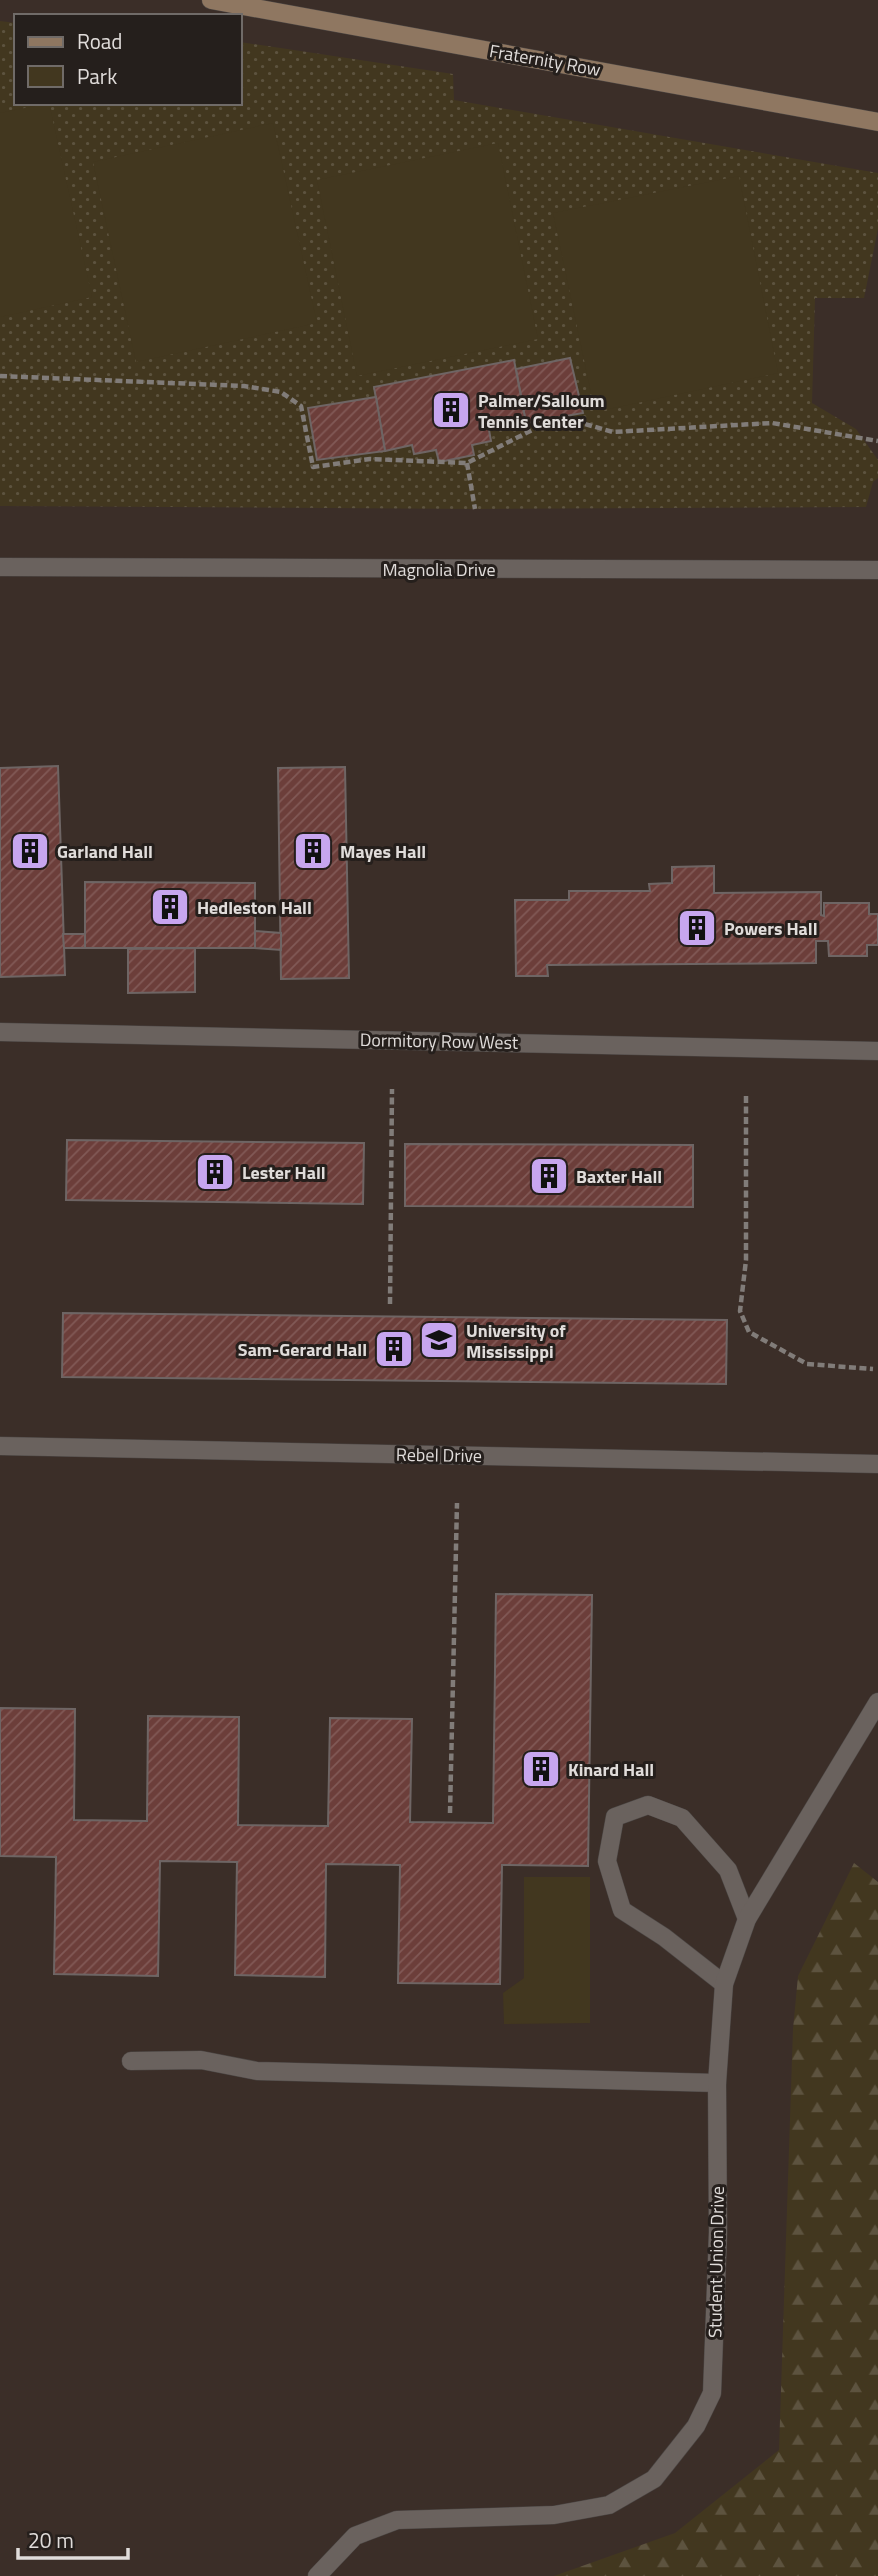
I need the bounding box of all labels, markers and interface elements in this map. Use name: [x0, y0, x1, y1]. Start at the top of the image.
legend: [14, 14, 242, 105]
text: Road: [77, 25, 122, 57]
street label: Fraternity Row: [487, 37, 603, 83]
text: Park: [77, 60, 117, 92]
place label: Palmer/Salloum Tennis Center: [478, 387, 605, 435]
building icon: Palmer/Salloum Tennis Center: [430, 389, 472, 431]
street label: Magnolia Drive: [382, 556, 496, 583]
building icon: Garland Hall: [9, 830, 51, 872]
building icon: Mayes Hall: [292, 830, 334, 872]
place label: Garland Hall: [57, 838, 153, 865]
place label: Mayes Hall: [340, 838, 426, 865]
building icon: Hedleston Hall: [149, 886, 191, 928]
place label: Hedleston Hall: [197, 894, 312, 921]
building icon: Powers Hall: [676, 907, 718, 949]
place label: Powers Hall: [724, 915, 818, 942]
street label: Dormitory Row West: [360, 1026, 519, 1056]
building icon: Lester Hall: [194, 1151, 236, 1193]
building icon: Baxter Hall: [528, 1155, 570, 1197]
place label: Lester Hall: [242, 1159, 326, 1186]
place label: Baxter Hall: [576, 1163, 662, 1190]
place label: University of Mississippi: [466, 1317, 566, 1365]
school or university icon: University of Mississippi: [418, 1319, 460, 1361]
building icon: Sam-Gerard Hall: [373, 1328, 415, 1370]
place label: Sam-Gerard Hall: [238, 1336, 367, 1363]
street label: Rebel Drive: [396, 1441, 482, 1469]
building icon: Kinard Hall: [520, 1748, 562, 1790]
place label: Kinard Hall: [568, 1756, 654, 1783]
street label: Student Union Drive: [701, 2186, 731, 2338]
scale bar: [18, 2516, 128, 2560]
text: 20 m: [28, 2524, 74, 2556]

